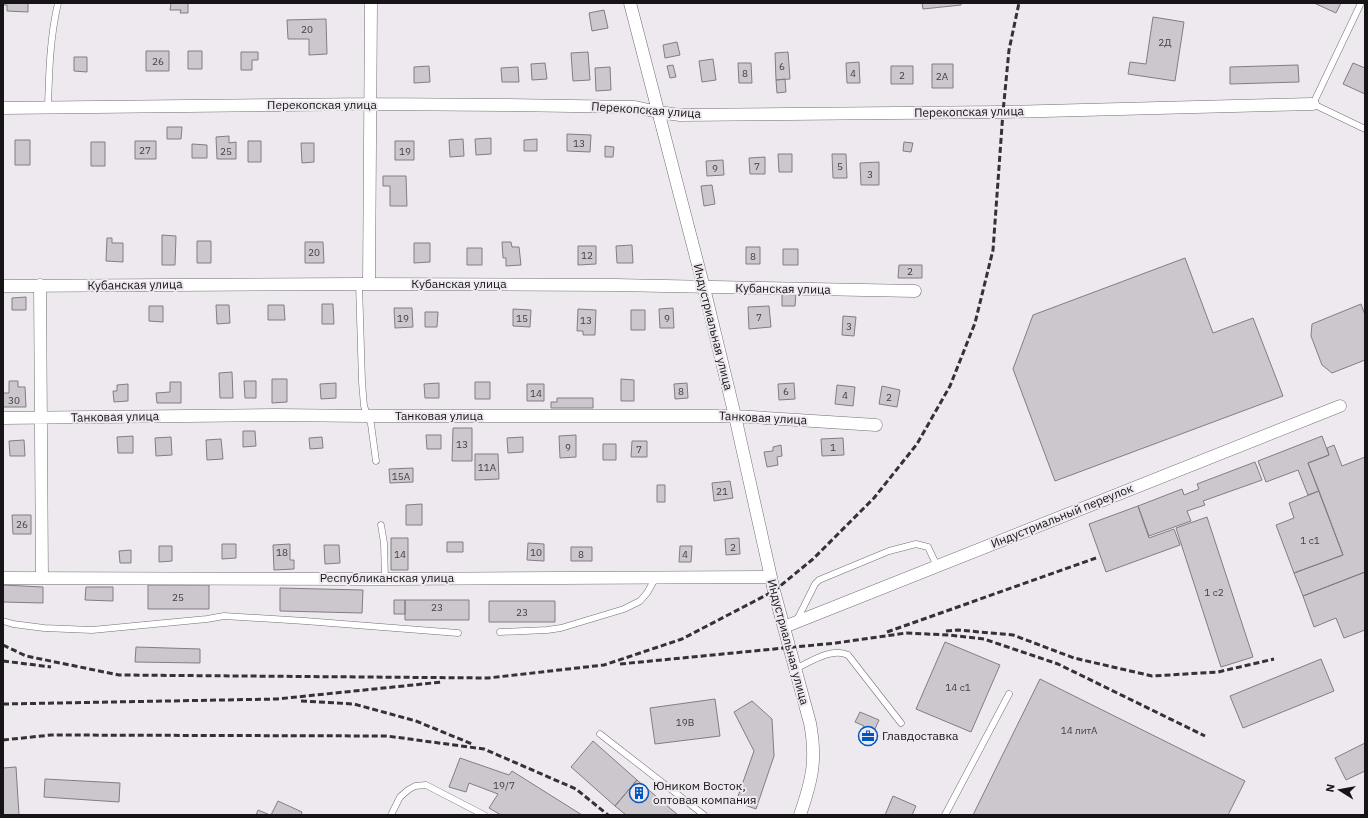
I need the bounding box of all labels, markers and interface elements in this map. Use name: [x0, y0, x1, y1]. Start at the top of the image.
house number: 20: [301, 23, 313, 36]
house number: 2Д: [1158, 36, 1172, 49]
house number: 26: [152, 55, 164, 68]
house number: 6: [779, 60, 785, 73]
house number: 8: [742, 67, 748, 80]
house number: 4: [850, 67, 856, 80]
house number: 2: [899, 69, 905, 82]
house number: 2А: [936, 70, 949, 83]
street label: Перекопская улица: [267, 97, 378, 112]
street label: Перекопская улица: [591, 98, 702, 121]
street label: Перекопская улица: [914, 103, 1025, 120]
house number: 13: [573, 137, 585, 150]
house number: 27: [139, 144, 151, 157]
house number: 25: [220, 145, 232, 158]
house number: 19: [399, 145, 411, 158]
house number: 7: [754, 160, 760, 173]
house number: 5: [837, 160, 843, 173]
house number: 9: [712, 162, 718, 175]
house number: 3: [867, 168, 873, 181]
house number: 20: [308, 246, 320, 259]
house number: 12: [581, 249, 593, 262]
house number: 8: [750, 250, 756, 263]
street label: Индустриальная улица: [691, 262, 737, 392]
house number: 2: [907, 265, 913, 278]
street label: Кубанская улица: [87, 276, 183, 293]
street label: Кубанская улица: [411, 276, 507, 291]
street label: Кубанская улица: [735, 280, 831, 297]
house number: 7: [756, 311, 762, 324]
house number: 19: [397, 312, 409, 325]
house number: 15: [516, 312, 528, 325]
house number: 9: [664, 312, 670, 325]
house number: 13: [580, 314, 592, 327]
house number: 3: [846, 320, 852, 333]
house number: 8: [678, 385, 684, 398]
house number: 6: [783, 385, 789, 398]
house number: 14: [530, 387, 542, 400]
house number: 4: [842, 389, 848, 402]
house number: 2: [886, 391, 892, 404]
house number: 30: [8, 394, 20, 407]
street label: Танковая улица: [71, 408, 160, 425]
street label: Танковая улица: [395, 408, 484, 423]
street label: Танковая улица: [719, 408, 808, 427]
house number: 13: [456, 438, 468, 451]
house number: 9: [565, 441, 571, 454]
house number: 1: [830, 441, 836, 454]
house number: 7: [636, 443, 642, 456]
house number: 11А: [478, 461, 497, 474]
house number: 15А: [392, 470, 411, 483]
street label: Индустриальный переулок: [988, 480, 1136, 551]
house number: 21: [716, 485, 728, 498]
house number: 26: [16, 518, 28, 531]
house number: 1 с1: [1300, 534, 1320, 547]
house number: 2: [730, 541, 736, 554]
house number: 18: [276, 546, 288, 559]
house number: 10: [530, 546, 542, 559]
house number: 14: [394, 548, 406, 561]
house number: 8: [578, 548, 584, 561]
house number: 4: [682, 548, 688, 561]
street label: Республиканская улица: [320, 570, 455, 585]
street label: Индустриальная улица: [764, 577, 813, 707]
house number: 1 с2: [1204, 586, 1224, 599]
house number: 25: [172, 591, 184, 604]
house number: 23: [431, 601, 443, 614]
house number: 23: [516, 606, 528, 619]
house number: 14 с1: [945, 681, 971, 694]
house number: 19В: [676, 716, 694, 729]
house number: 14 литА: [1061, 724, 1098, 737]
office icon: Главдоставка: [857, 725, 879, 747]
place label: Главдоставка: [882, 728, 959, 743]
north arrow: [1320, 770, 1360, 810]
place label: Юником Восток, оптовая компания: [653, 778, 756, 807]
house number: 19/7: [493, 779, 515, 792]
building icon: Юником Восток, оптовая компания: [628, 782, 650, 804]
text: N: [1323, 783, 1338, 793]

